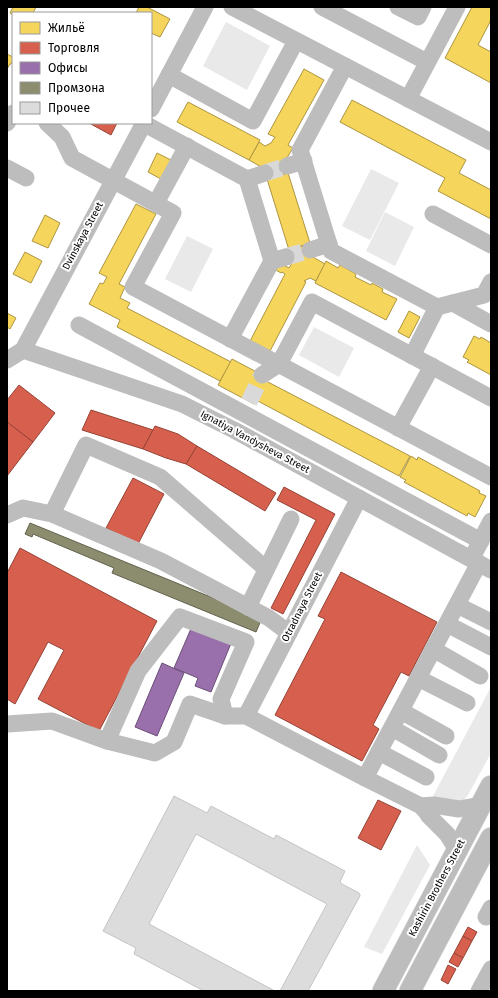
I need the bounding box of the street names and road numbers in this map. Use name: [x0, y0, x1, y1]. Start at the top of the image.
street label: Dvinskaya Street: [60, 200, 106, 272]
street label: Ignatiya Vandysheva Street: [198, 408, 312, 476]
street label: Otradnaya Street: [279, 570, 325, 644]
street label: Kashirin Brothers Street: [406, 837, 468, 939]

